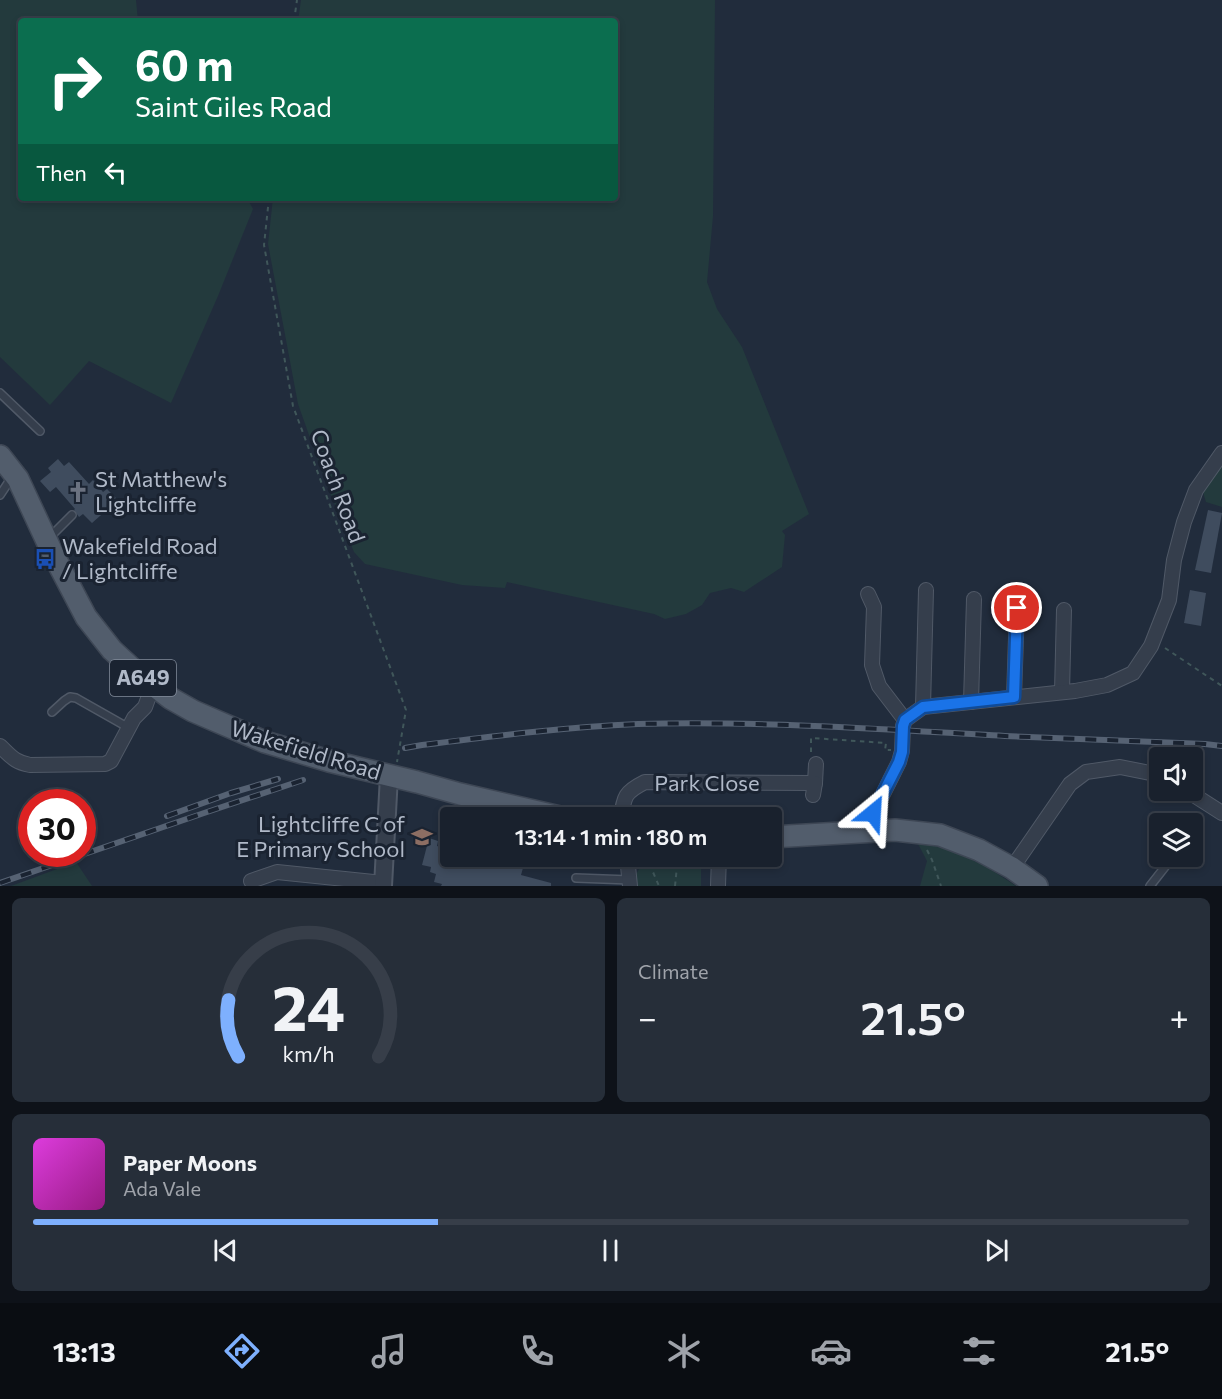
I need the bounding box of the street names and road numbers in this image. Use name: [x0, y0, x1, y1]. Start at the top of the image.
street label: Coach Road: [305, 425, 371, 546]
road number: A649: [110, 660, 176, 696]
street label: Wakefield Road: [228, 714, 384, 785]
street label: Park Close: [654, 769, 760, 796]

